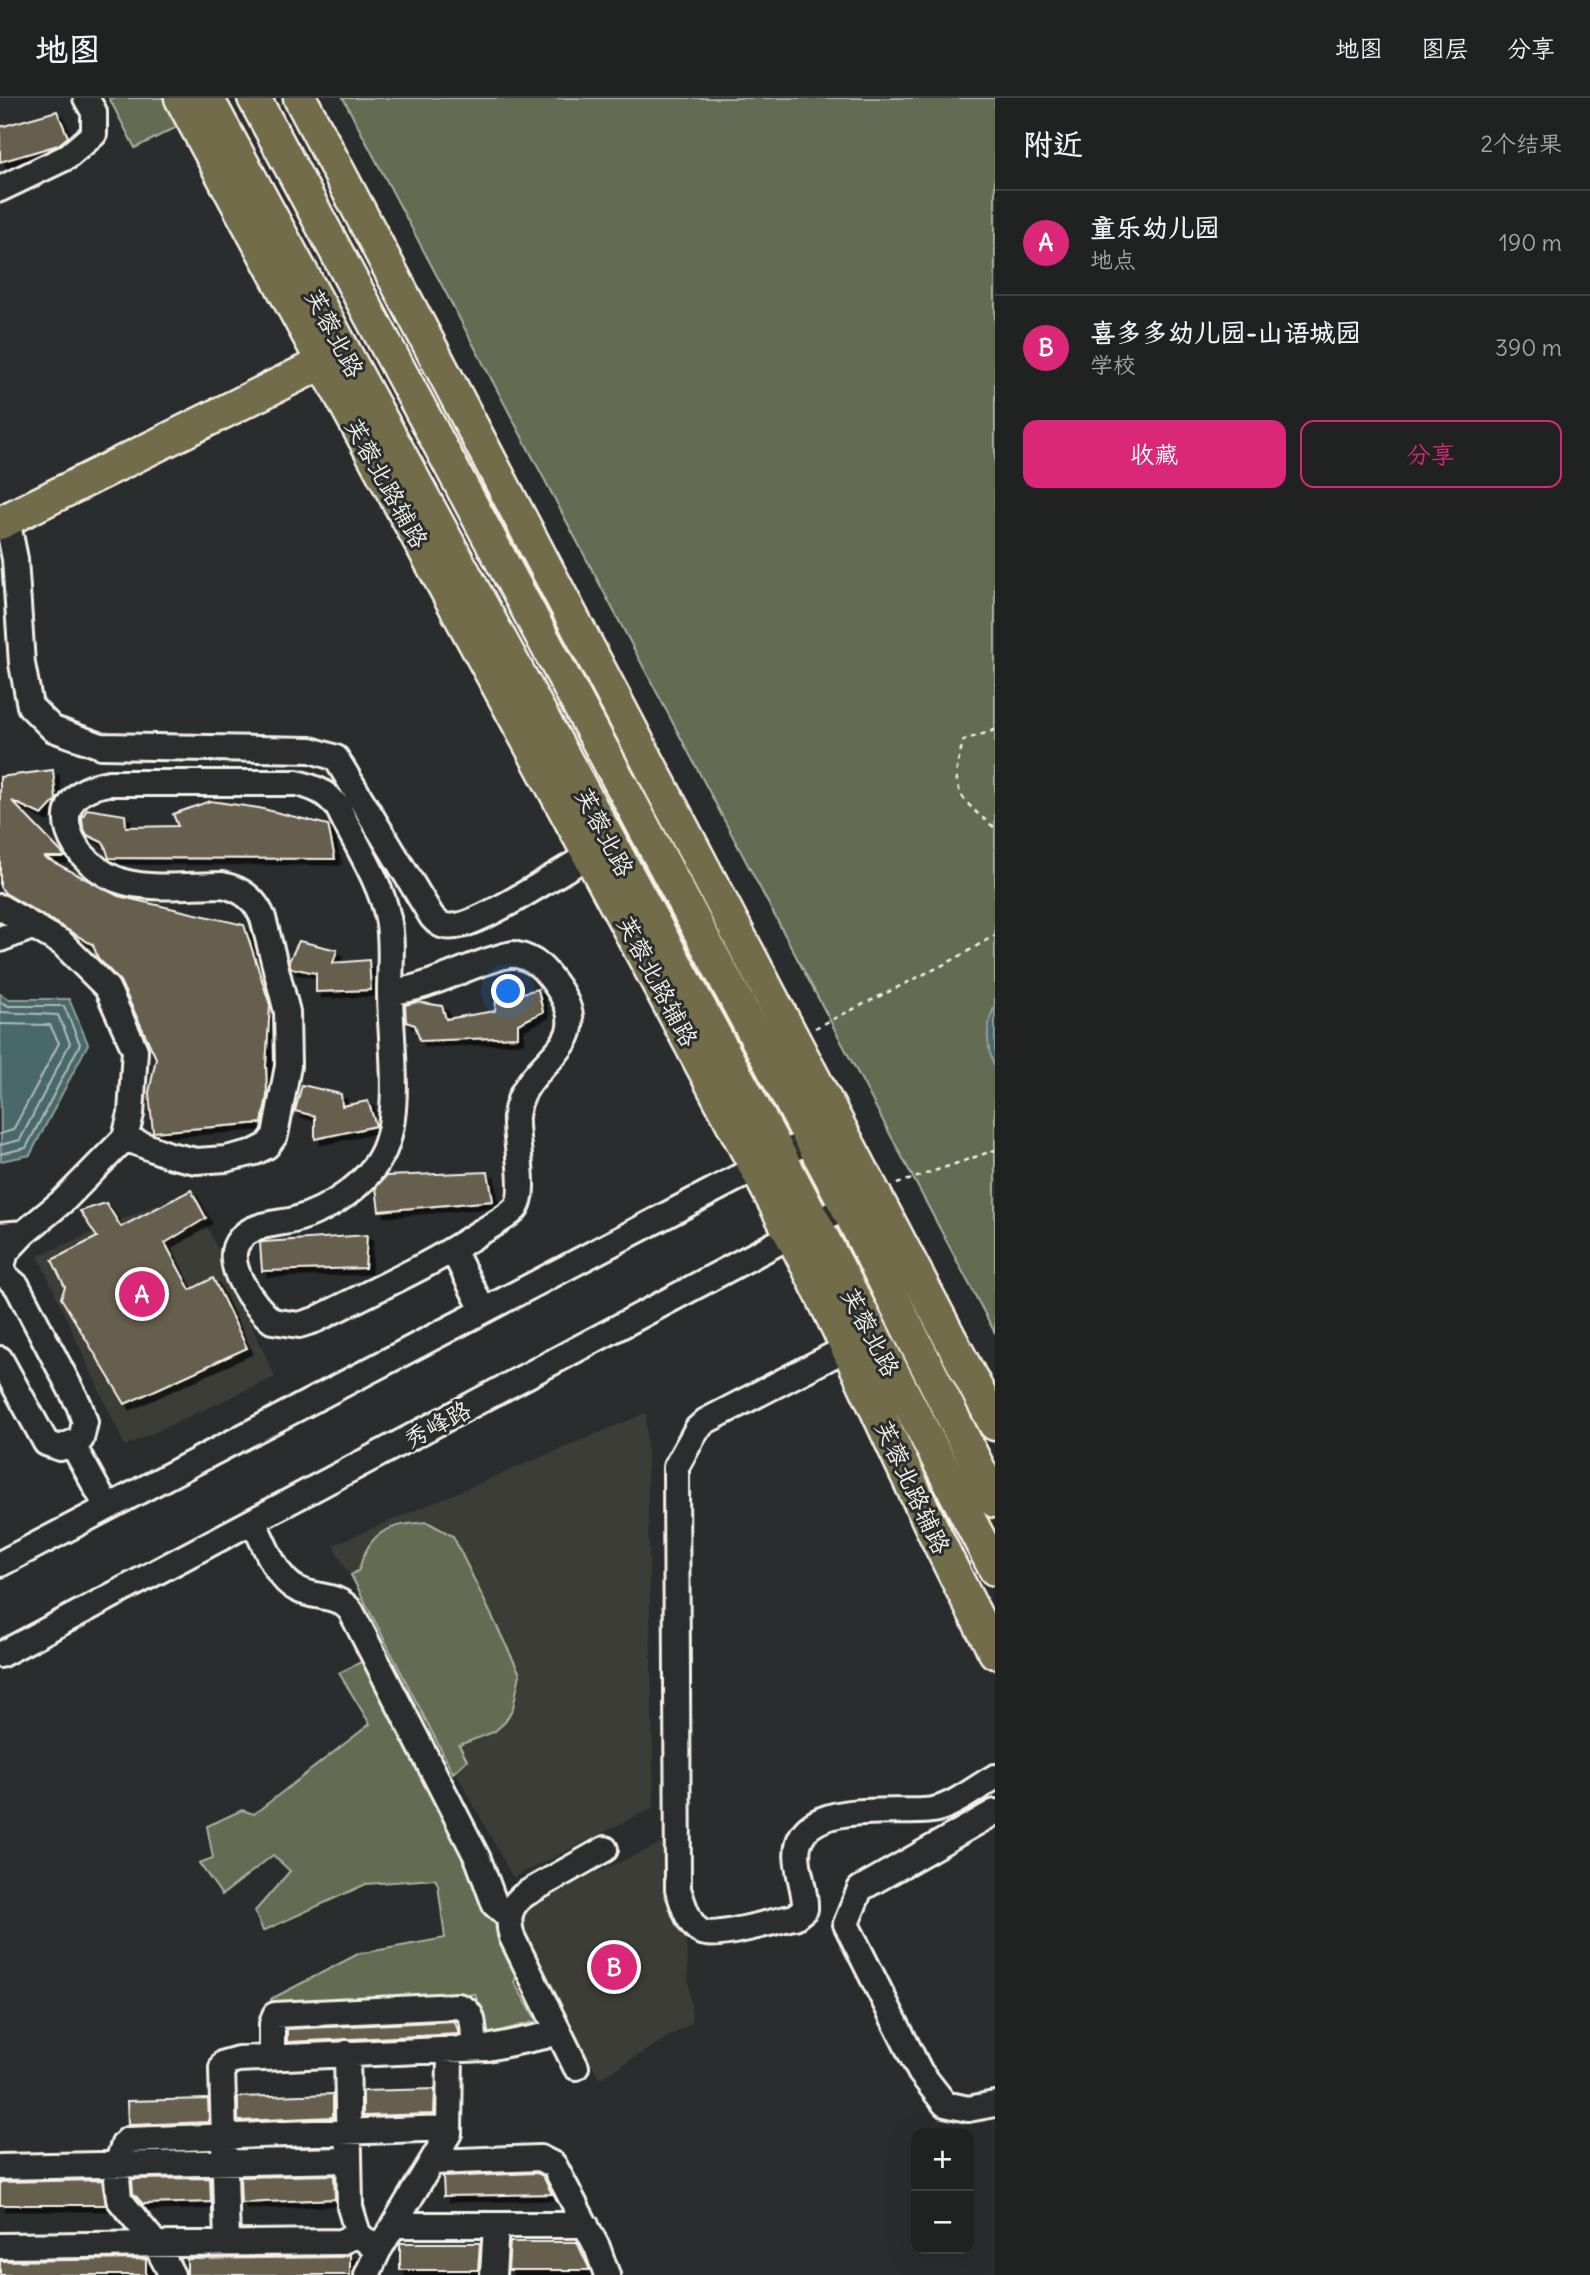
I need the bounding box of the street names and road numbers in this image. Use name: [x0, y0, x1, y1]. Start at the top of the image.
street label: 芙蓉北路: [299, 284, 371, 382]
street label: 芙蓉北路辅路: [339, 413, 435, 553]
street label: 芙蓉北路: [569, 783, 641, 881]
street label: 芙蓉北路辅路: [611, 910, 705, 1052]
street label: 芙蓉北路: [835, 1283, 907, 1381]
street label: 秀峰路: [398, 1394, 476, 1454]
street label: 芙蓉北路辅路: [869, 1415, 957, 1559]

